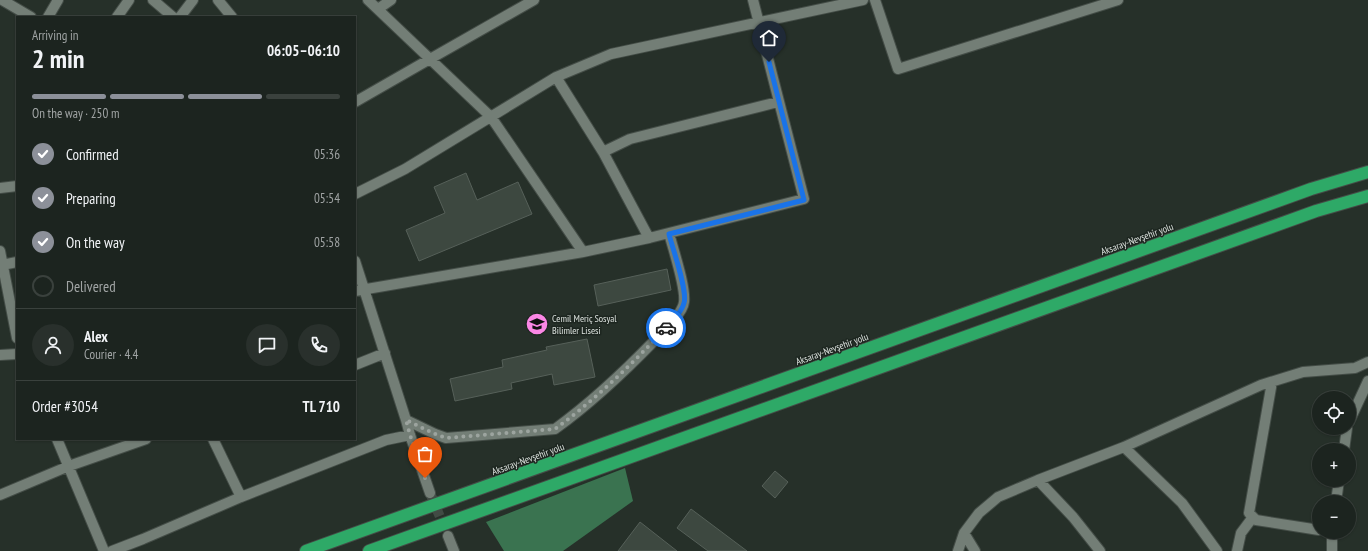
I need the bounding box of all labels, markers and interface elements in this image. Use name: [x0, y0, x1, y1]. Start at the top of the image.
pin: [752, 21, 786, 62]
text: Arriving in: [32, 27, 79, 44]
icon: home: [758, 27, 780, 49]
text: 06:05–06:10: [267, 41, 340, 60]
text: 2 min: [32, 42, 85, 75]
text: On the way · 250 m: [32, 105, 119, 122]
icon: check: [32, 143, 54, 165]
text: Confirmed: [66, 145, 119, 164]
text: 05:36: [314, 146, 340, 163]
icon: check: [32, 187, 54, 209]
text: Preparing: [66, 189, 116, 208]
text: 05:54: [314, 190, 340, 207]
street label: Aksaray-Nevşehir yolu: [1099, 220, 1175, 258]
icon: check: [32, 231, 54, 253]
text: On the way: [66, 233, 125, 252]
text: 05:58: [314, 234, 340, 251]
text: Delivered: [66, 277, 116, 296]
courier: [646, 308, 686, 348]
school or university icon: Cemil Meriç Sosyal Bilimler Lisesi: [524, 311, 550, 337]
place label: Cemil Meriç Sosyal Bilimler Lisesi: [552, 312, 617, 337]
icon: car: [655, 317, 677, 339]
button: person: [32, 324, 74, 366]
button: chat: [246, 324, 288, 366]
button: phone: [298, 324, 340, 366]
text: Alex: [84, 327, 108, 346]
street label: Aksaray-Nevşehir yolu: [794, 330, 870, 368]
text: Courier · 4.4: [84, 346, 138, 363]
map controls: [1312, 391, 1356, 539]
button: locate: [1312, 391, 1356, 435]
text: Order #3054: [32, 397, 98, 416]
text: TL 710: [303, 397, 340, 416]
pin: [408, 437, 442, 478]
street label: Aksaray-Nevşehir yolu: [490, 440, 566, 478]
icon: bag: [414, 443, 436, 465]
button: +: [1312, 443, 1356, 487]
button: −: [1312, 495, 1356, 539]

